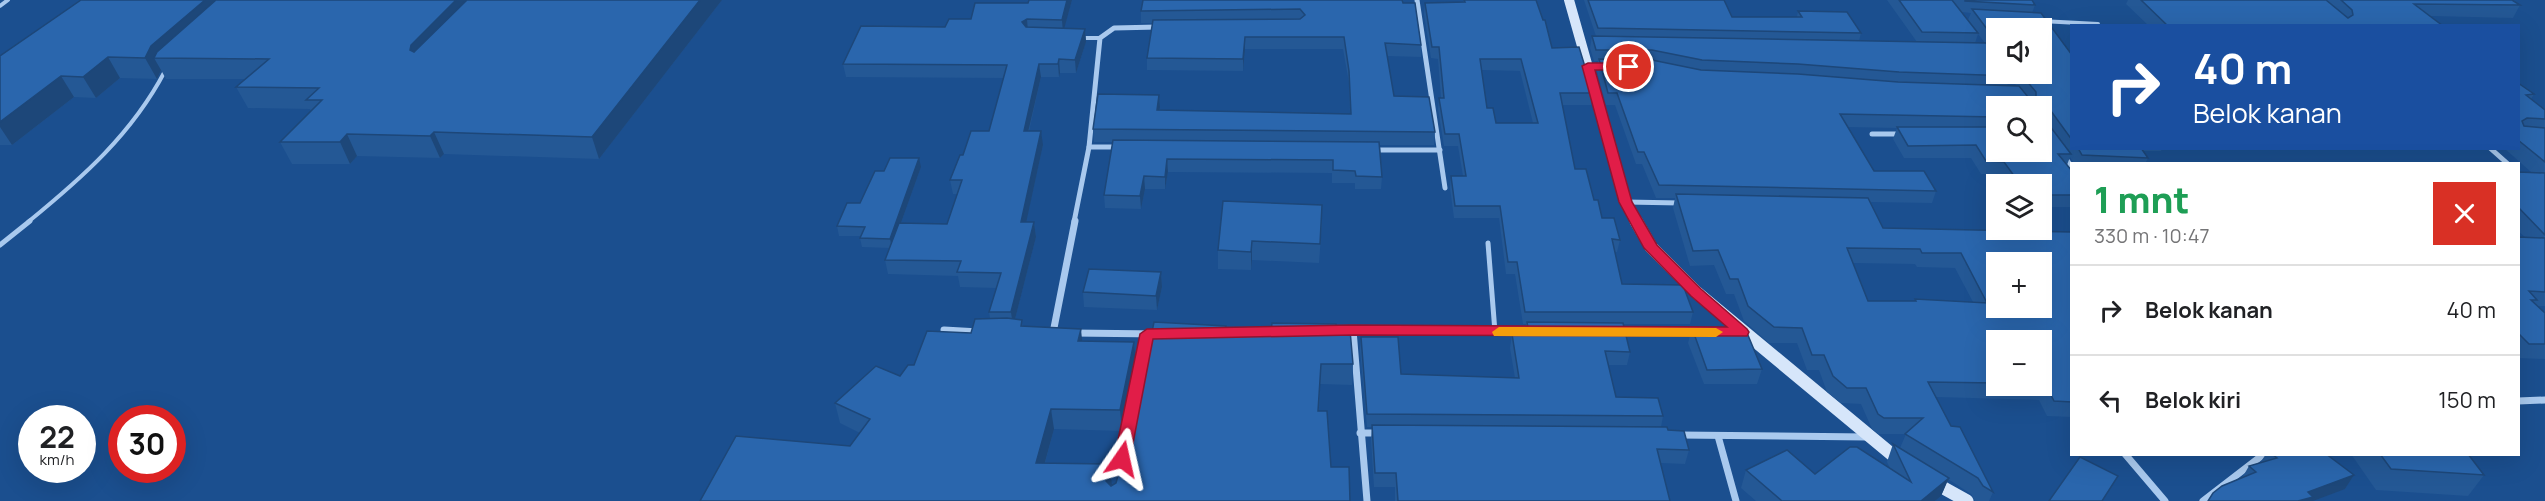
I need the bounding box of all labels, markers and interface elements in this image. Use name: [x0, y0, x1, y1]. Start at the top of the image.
map controls: [1986, 18, 2052, 396]
button: sound: [1986, 18, 2052, 84]
text: 40 m: [2193, 39, 2292, 97]
pin: [1603, 41, 1654, 92]
icon: right: [2094, 48, 2172, 126]
icon: arrive: [1612, 50, 1645, 83]
text: Belok kanan: [2193, 94, 2342, 131]
button: search: [1986, 96, 2052, 162]
button: layers: [1986, 174, 2052, 240]
text: 1 mnt: [2094, 175, 2189, 224]
button: close: [2433, 182, 2496, 245]
text: 330 m · 10:47: [2094, 222, 2210, 249]
button: +: [1986, 252, 2052, 318]
icon: right: [2094, 294, 2127, 327]
text: Belok kanan: [2145, 295, 2273, 325]
text: 40 m: [2447, 295, 2496, 325]
button: −: [1986, 330, 2052, 396]
icon: left: [2094, 384, 2127, 417]
text: Belok kiri: [2145, 385, 2241, 415]
text: 150 m: [2438, 385, 2496, 415]
speed limit sign: 30: [108, 405, 186, 483]
text: 22: [39, 416, 75, 457]
position arrow: [1090, 427, 1154, 491]
text: km/h: [40, 449, 74, 470]

